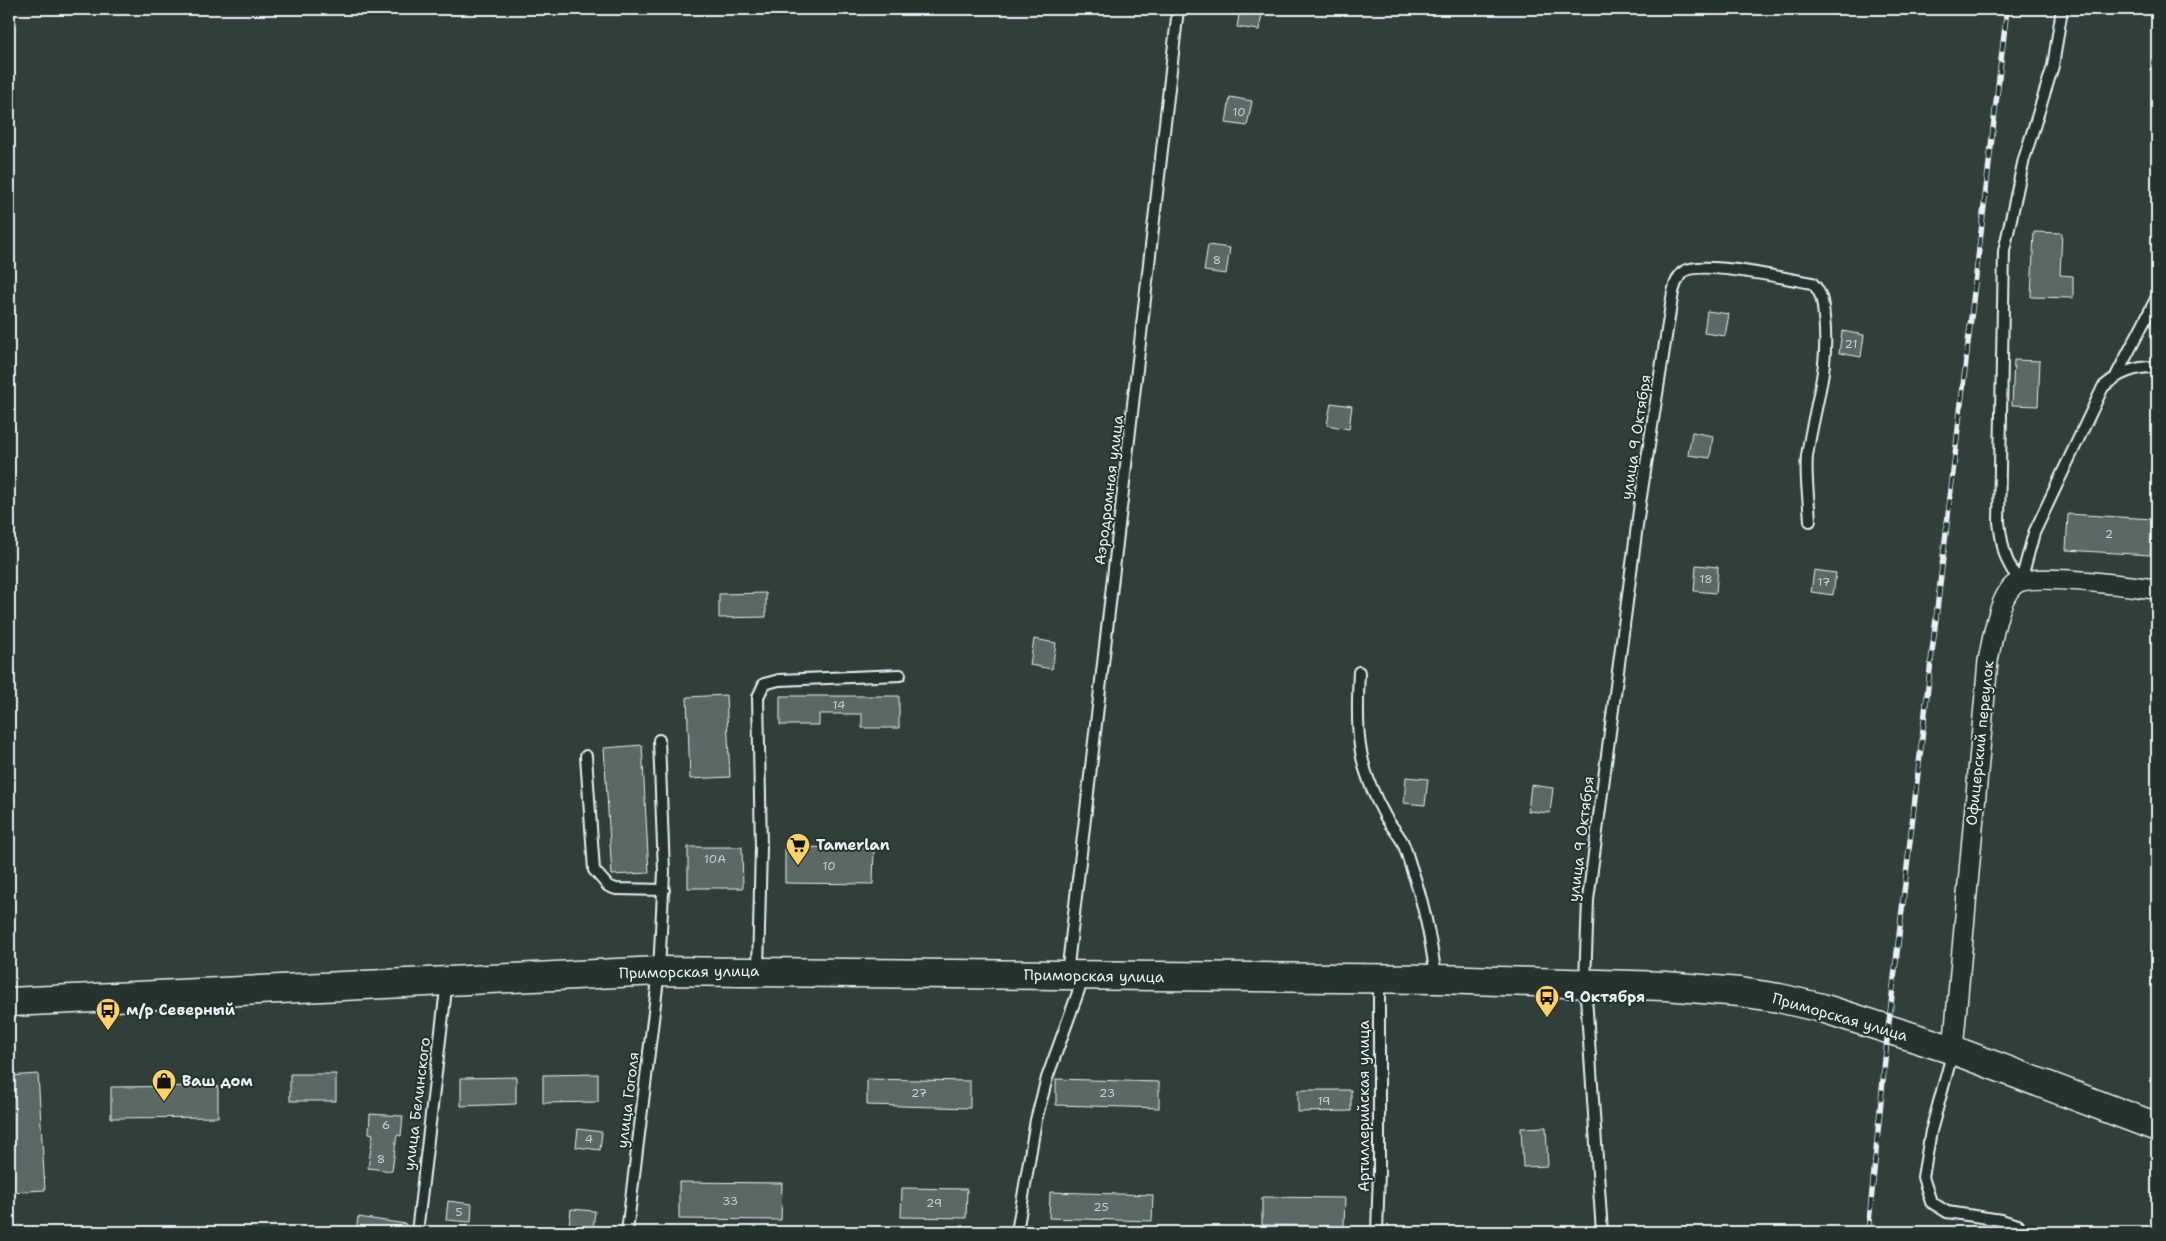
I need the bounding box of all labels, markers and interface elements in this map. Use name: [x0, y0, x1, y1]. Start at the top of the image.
house number: 10: [1232, 104, 1246, 120]
house number: 8: [1213, 252, 1221, 268]
house number: 21: [1845, 336, 1857, 352]
street label: улица 9 Октября: [1616, 373, 1656, 501]
street label: Аэродромная улица: [1090, 413, 1128, 566]
house number: 2: [2105, 526, 2113, 542]
house number: 18: [1699, 571, 1713, 587]
house number: 17: [1818, 574, 1830, 590]
street label: Офицерский переулок: [1961, 659, 1999, 826]
house number: 14: [833, 697, 845, 713]
street label: улица 9 Октября: [1563, 775, 1599, 903]
supermarket icon: Tamerlan: [785, 832, 811, 866]
place label: Tamerlan: [816, 835, 890, 855]
house number: 10А: [704, 851, 726, 867]
house number: 10: [822, 858, 836, 874]
street label: Приморская улица: [619, 961, 760, 983]
street label: Приморская улица: [1024, 965, 1165, 987]
bus stop icon: 9 Октября: [1534, 984, 1560, 1018]
place label: 9 Октября: [1564, 987, 1645, 1007]
street label: Приморская улица: [1770, 988, 1911, 1046]
bus stop icon: м/р Северный: [95, 997, 121, 1031]
place label: м/р Северный: [126, 1000, 236, 1020]
street label: Артиллерийская улица: [1354, 1019, 1374, 1192]
street label: улица Белинского: [399, 1036, 435, 1172]
street label: улица Гоголя: [612, 1051, 644, 1149]
shop icon: Ваш дом: [151, 1068, 177, 1102]
place label: Ваш дом: [182, 1071, 253, 1091]
house number: 27: [911, 1085, 927, 1101]
house number: 23: [1099, 1085, 1115, 1101]
house number: 19: [1318, 1093, 1330, 1109]
house number: 6: [382, 1117, 390, 1133]
house number: 4: [585, 1131, 593, 1147]
house number: 8: [377, 1151, 385, 1167]
house number: 33: [722, 1193, 738, 1209]
house number: 29: [926, 1195, 942, 1211]
house number: 25: [1093, 1199, 1109, 1215]
house number: 5: [455, 1204, 463, 1220]

